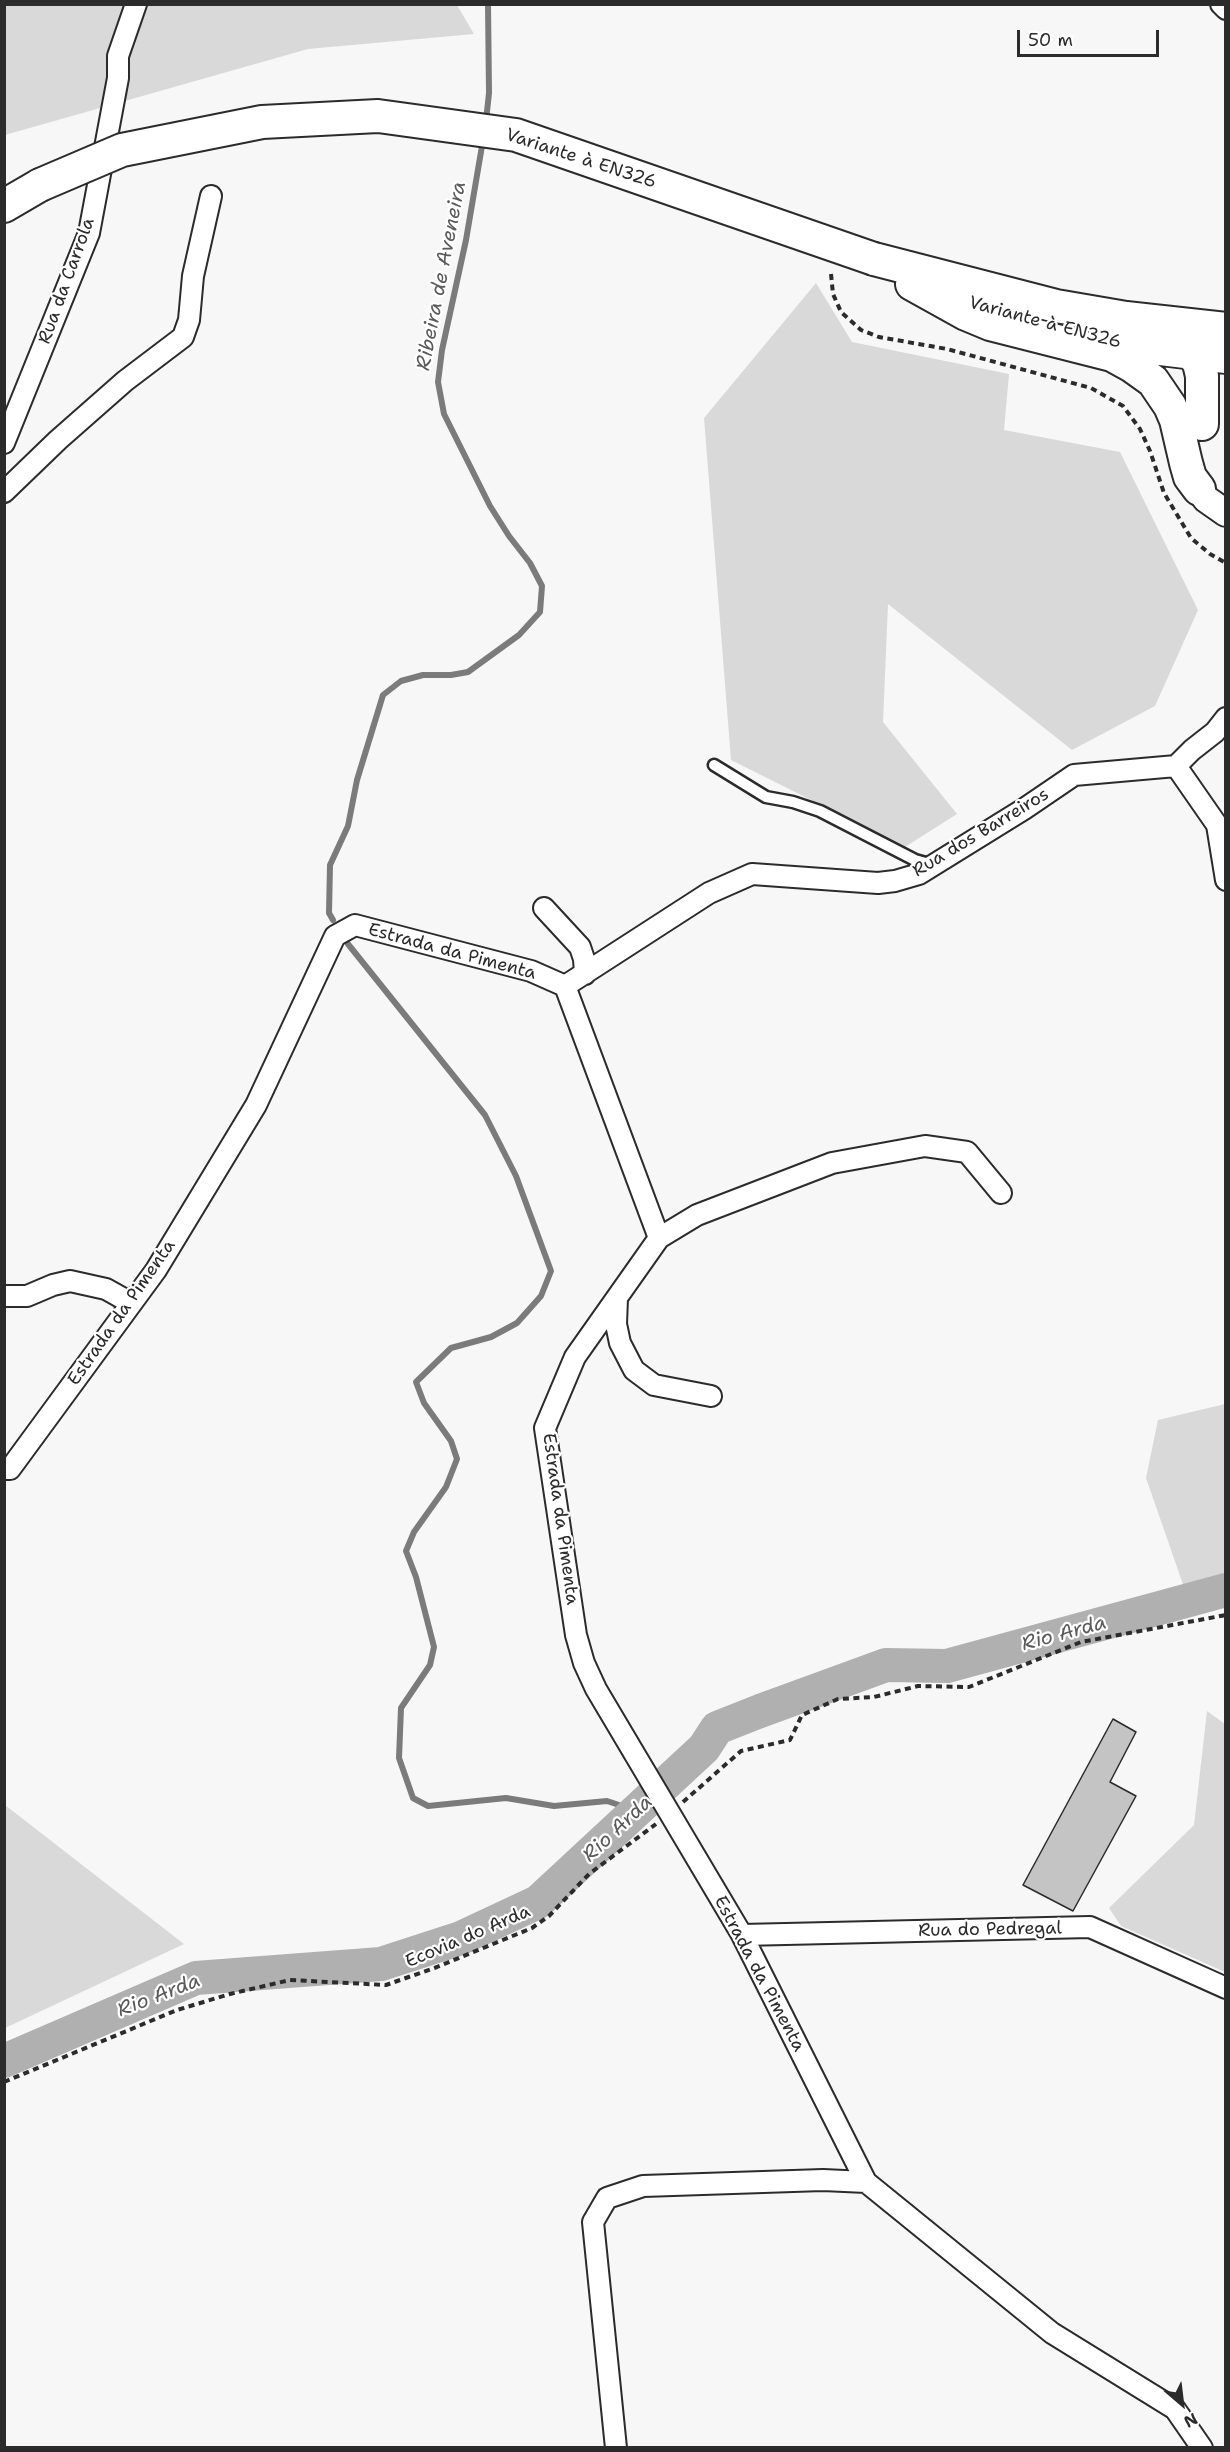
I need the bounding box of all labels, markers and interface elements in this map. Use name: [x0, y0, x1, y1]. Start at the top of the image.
scale bar: [1020, 18, 1162, 56]
text: 50 m: [1028, 28, 1073, 52]
street label: Variante à EN326: [503, 124, 659, 194]
water label: Ribeira de Aveneira: [412, 179, 472, 373]
street label: Rua da Carrola: [34, 215, 100, 347]
street label: Variante à EN326: [966, 292, 1124, 354]
street label: Rua dos Barreiros: [909, 784, 1053, 882]
street label: Estrada da Pimenta: [366, 919, 538, 985]
street label: Estrada da Pimenta: [64, 1236, 180, 1390]
street label: Estrada da Pimenta: [537, 1432, 583, 1606]
water label: Rio Arda: [1019, 1611, 1109, 1657]
water label: Rio Arda: [578, 1791, 658, 1867]
street label: Estrada da Pimenta: [709, 1893, 809, 2055]
street label: Ecovia do Arda: [402, 1901, 534, 1973]
street label: Rua do Pedregal: [918, 1918, 1062, 1942]
water label: Rio Arda: [114, 1969, 204, 2023]
north arrow: [1152, 2374, 1212, 2434]
text: N: [1180, 2408, 1201, 2433]

